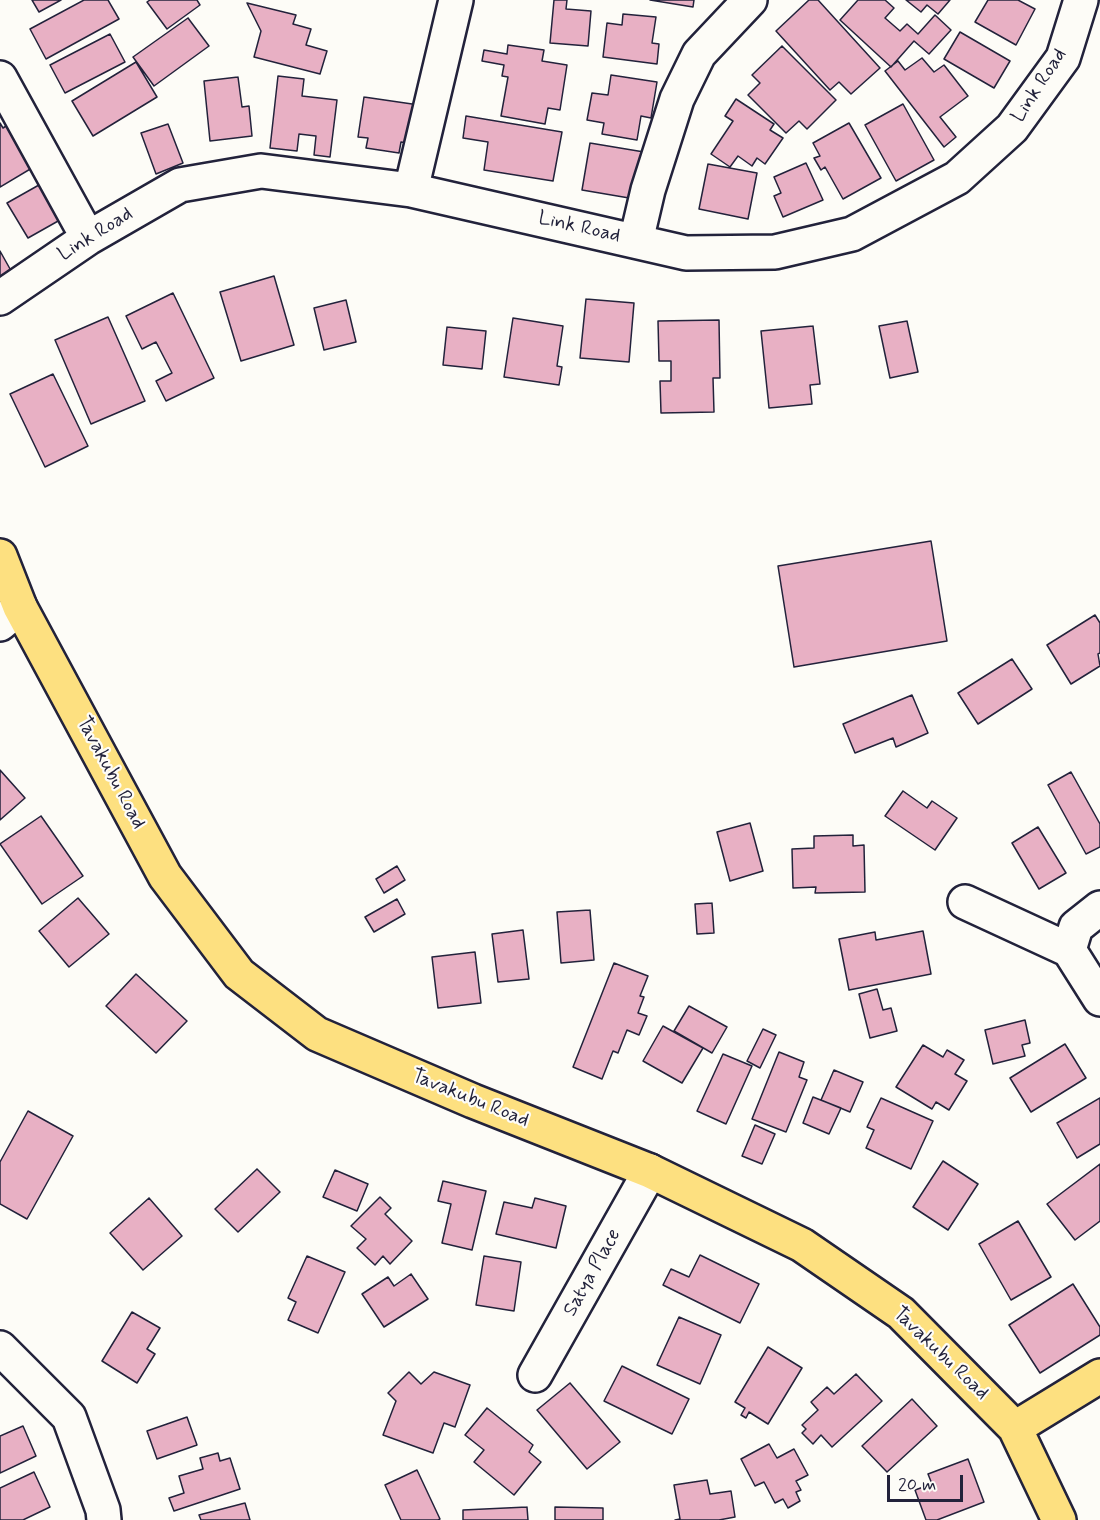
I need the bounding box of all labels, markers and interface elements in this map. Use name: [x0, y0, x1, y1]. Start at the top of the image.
street label: Link Road: [1007, 44, 1073, 128]
street label: Link Road: [54, 203, 138, 267]
street label: Link Road: [536, 207, 622, 249]
street label: Tavakubu Road: [70, 713, 150, 833]
street label: Tavakubu Road: [408, 1065, 532, 1133]
street label: Satya Place: [559, 1225, 627, 1321]
street label: Tavakubu Road: [887, 1302, 993, 1406]
scale bar: [890, 1463, 966, 1501]
text: 20 m: [898, 1473, 936, 1497]

